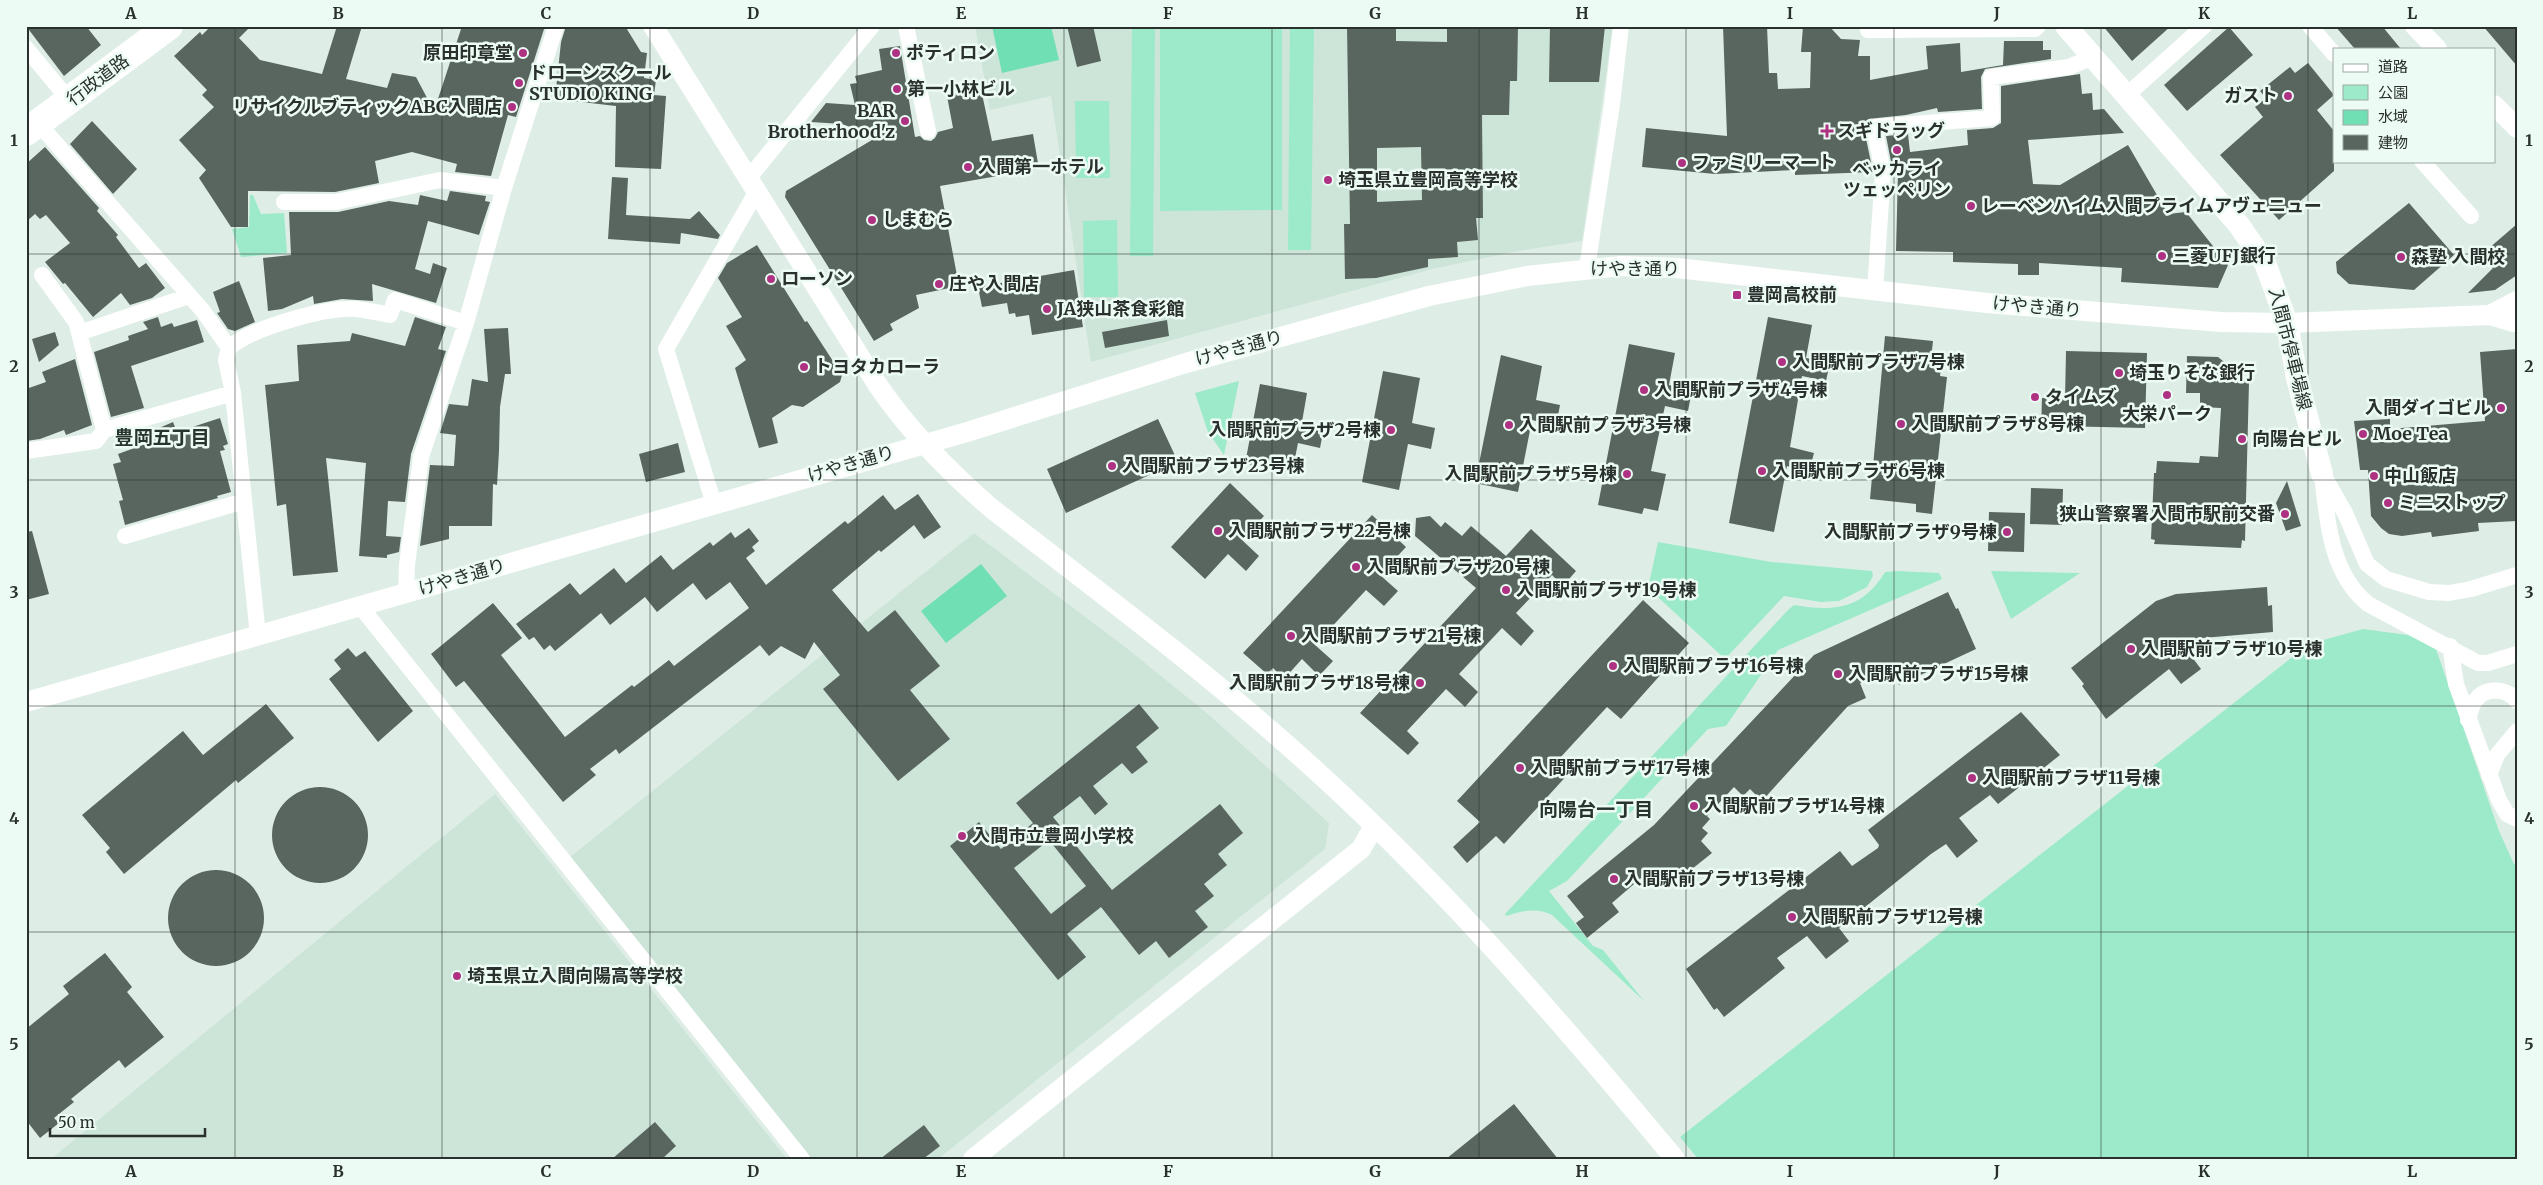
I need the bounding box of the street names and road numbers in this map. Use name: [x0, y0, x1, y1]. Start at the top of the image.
street label: 行政道路: [62, 49, 133, 110]
street label: けやき通り: [1590, 257, 1680, 280]
street label: 入間市停車場線: [2264, 285, 2317, 413]
street label: けやき通り: [1991, 291, 2083, 322]
street label: けやき通り: [1192, 325, 1285, 370]
street label: けやき通り: [804, 440, 897, 487]
street label: けやき通り: [415, 553, 508, 600]

